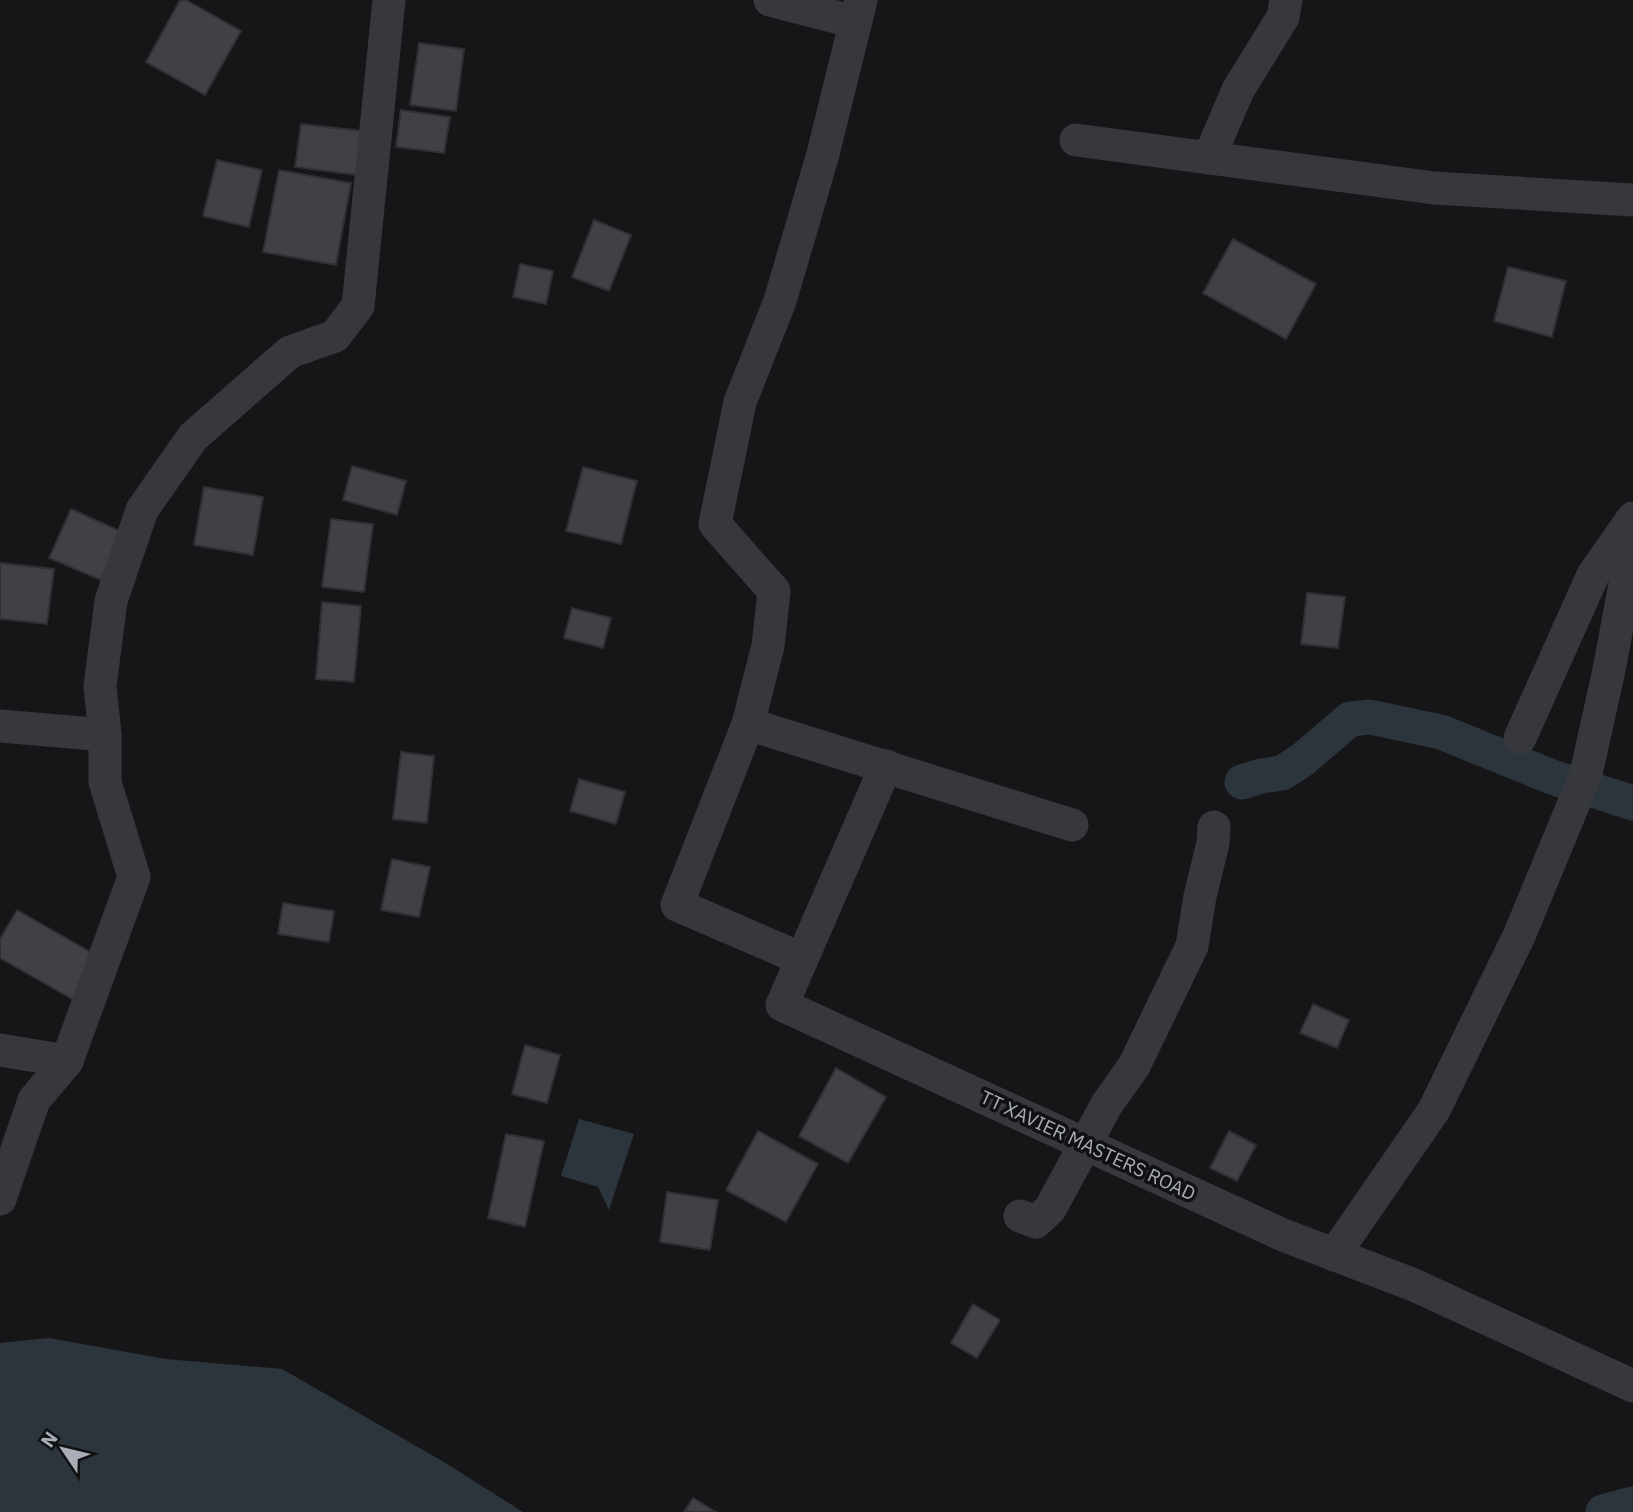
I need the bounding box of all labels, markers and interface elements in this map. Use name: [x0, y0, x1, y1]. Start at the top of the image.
street label: TT XAVIER MASTERS ROAD: [977, 1085, 1199, 1205]
north arrow: [28, 1414, 98, 1484]
text: N: [35, 1427, 63, 1452]

